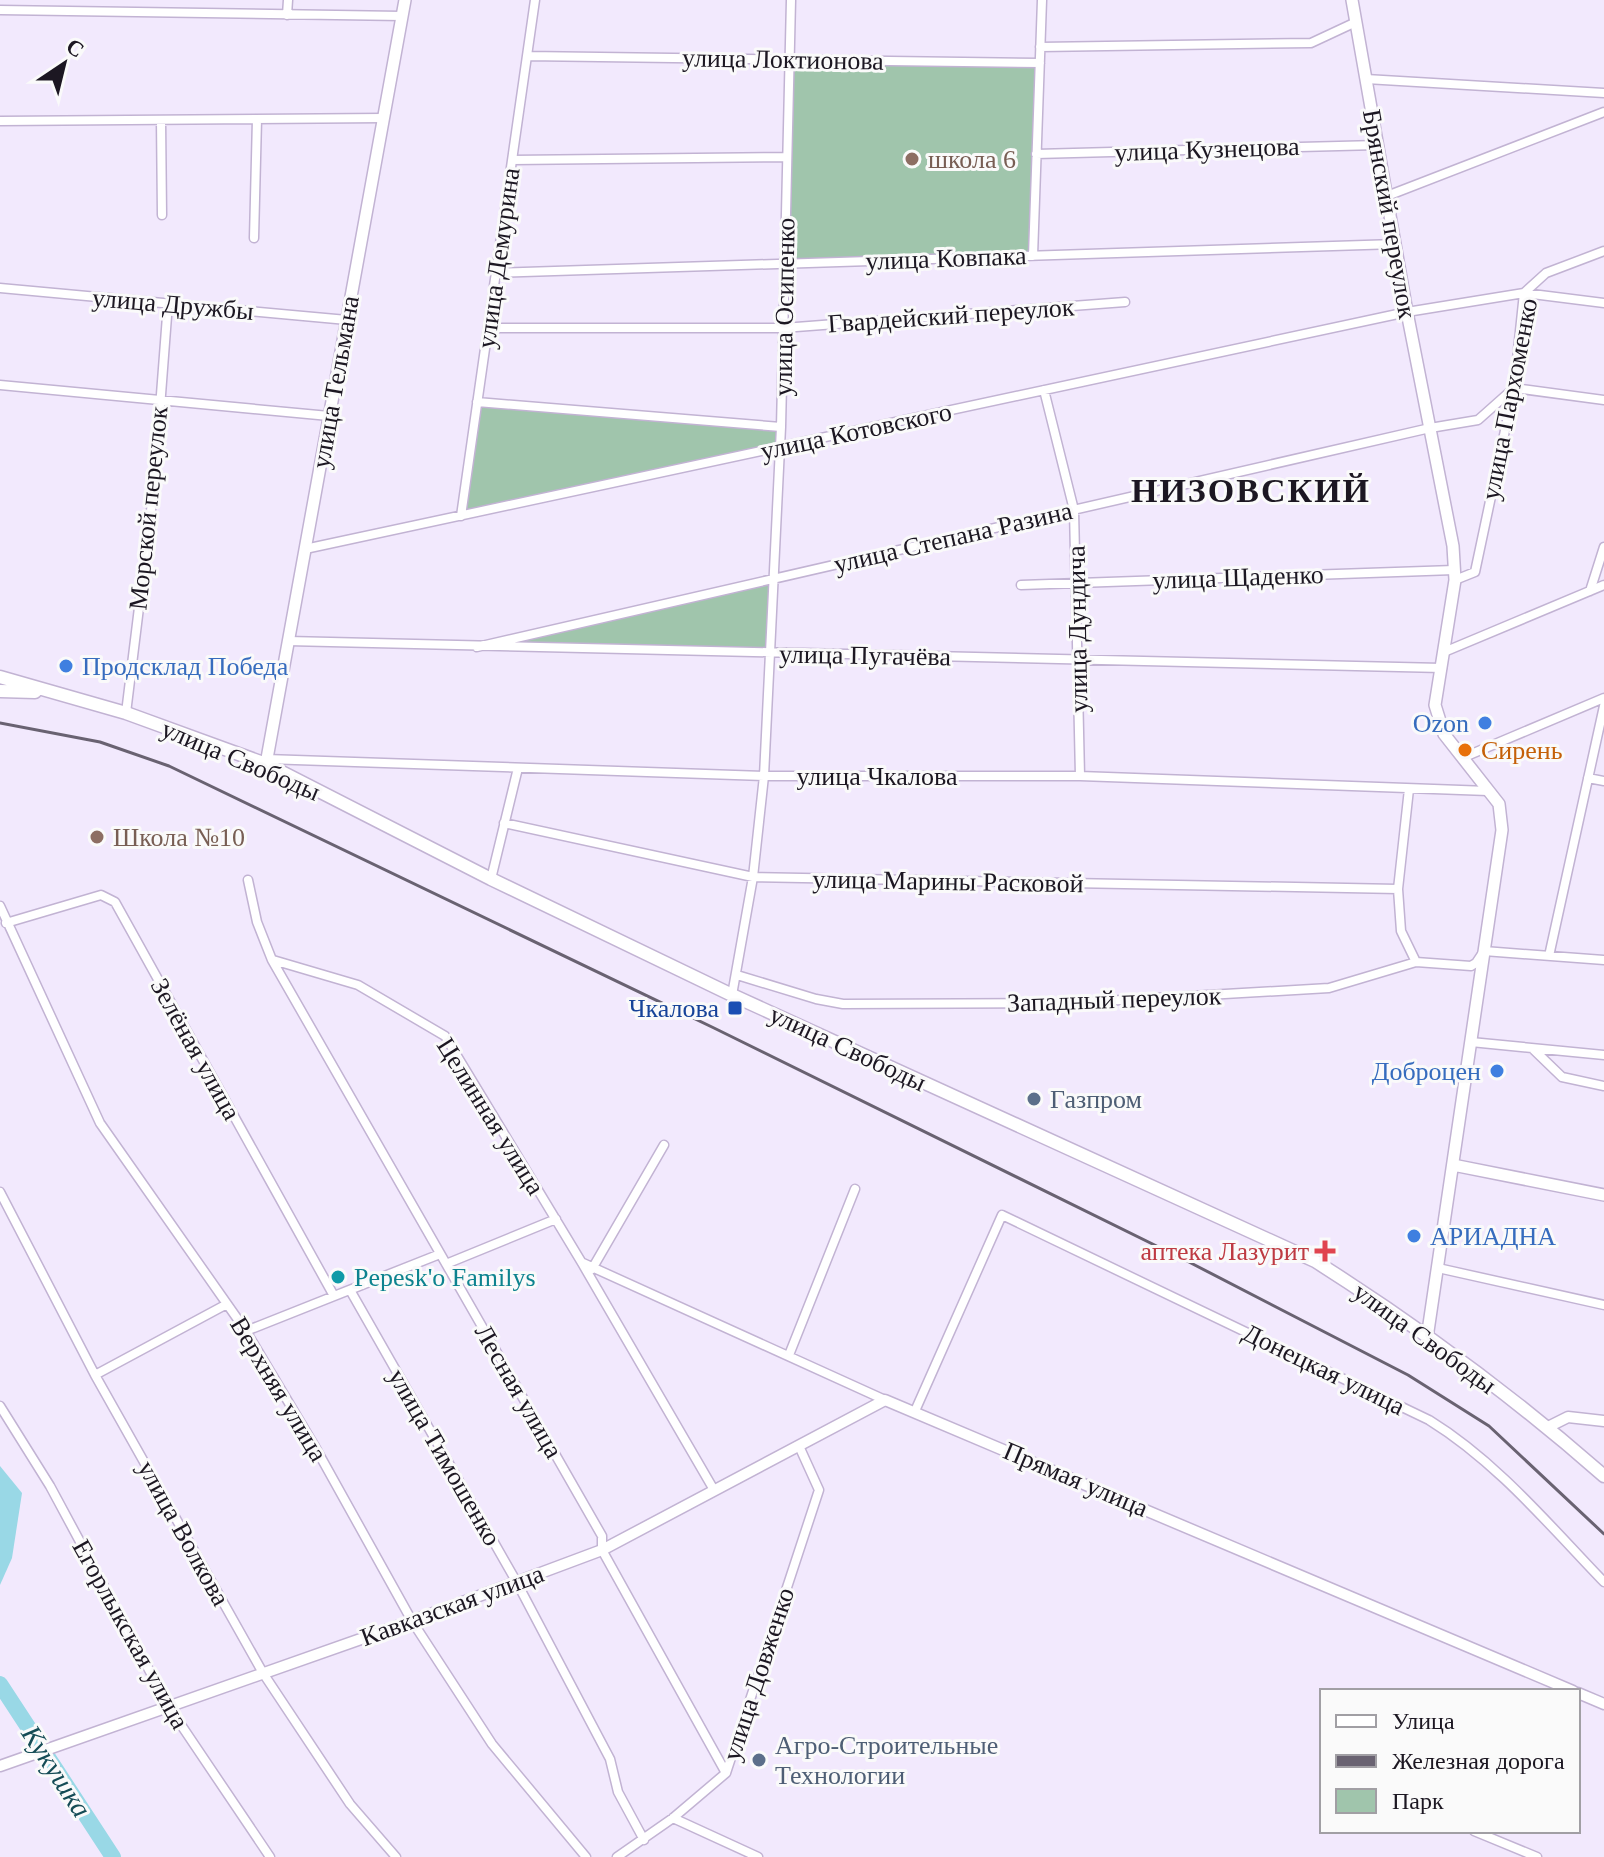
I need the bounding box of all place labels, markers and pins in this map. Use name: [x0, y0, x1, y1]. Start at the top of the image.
place label: школа 6: [928, 145, 1016, 174]
marker: школа 6: [903, 150, 921, 168]
place label: Продсклад Победа: [82, 652, 289, 681]
marker: Продсклад Победа: [57, 657, 75, 675]
place label: Ozon: [1413, 709, 1469, 738]
marker: Ozon: [1476, 714, 1494, 732]
place label: Сирень: [1481, 736, 1563, 765]
marker: Сирень: [1456, 741, 1474, 759]
place label: Школа №10: [113, 823, 245, 852]
marker: Школа №10: [88, 828, 106, 846]
place label: Чкалова: [629, 994, 719, 1023]
marker: Чкалова: [726, 999, 744, 1017]
place label: Доброцен: [1372, 1057, 1481, 1086]
marker: Доброцен: [1488, 1062, 1506, 1080]
place label: Газпром: [1050, 1085, 1142, 1114]
marker: Газпром: [1025, 1090, 1043, 1108]
place label: АРИАДНА: [1430, 1222, 1556, 1251]
marker: АРИАДНА: [1405, 1227, 1423, 1245]
place label: аптека Лазурит: [1141, 1237, 1309, 1266]
marker: аптека Лазурит: [1316, 1242, 1334, 1260]
place label: Pepesk'o Familys: [354, 1263, 536, 1292]
marker: Pepesk'o Familys: [329, 1268, 347, 1286]
place label: Агро-Строительные Технологии: [775, 1731, 998, 1790]
marker: Агро-Строительные Технологии: [750, 1751, 768, 1769]

